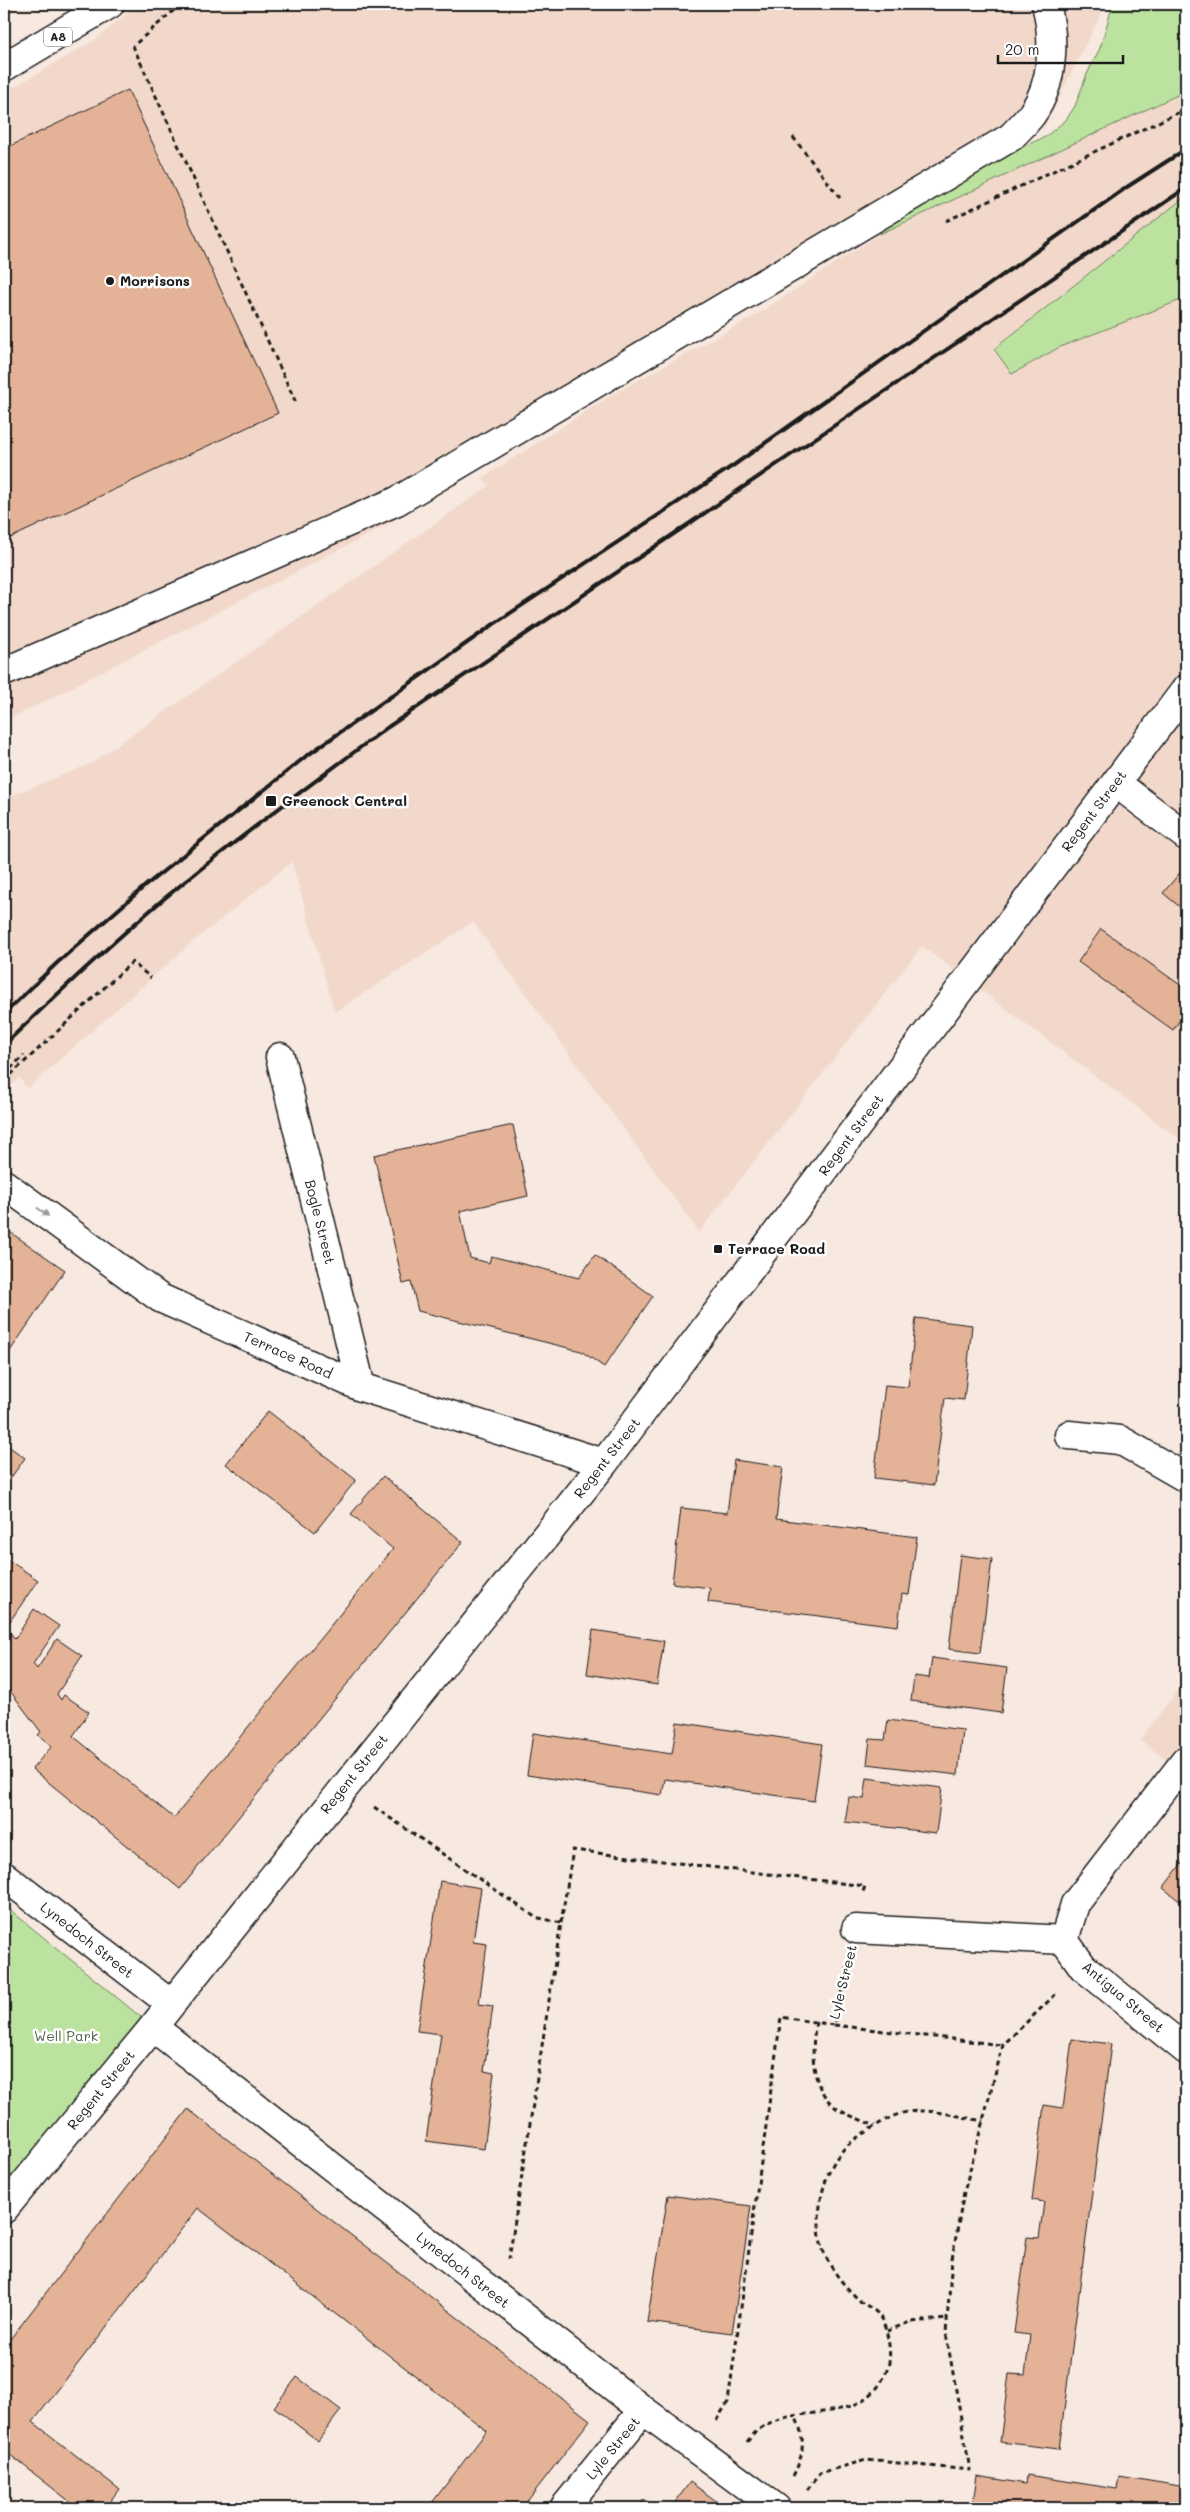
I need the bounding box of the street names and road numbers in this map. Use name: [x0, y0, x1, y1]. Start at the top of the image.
road number: A8: [44, 28, 72, 46]
street label: Regent Street: [1057, 766, 1130, 855]
street label: Regent Street: [814, 1090, 887, 1179]
street label: Bogle Street: [301, 1178, 340, 1266]
street label: Terrace Road: [241, 1326, 336, 1383]
street label: Regent Street: [569, 1413, 644, 1502]
street label: Regent Street: [316, 1730, 392, 1818]
street label: Lynedoch Street: [37, 1897, 138, 1982]
street label: Lyle Street: [824, 1943, 861, 2021]
street label: Antigua Street: [1078, 1957, 1168, 2036]
street label: Regent Street: [63, 2046, 139, 2134]
street label: Lynedoch Street: [413, 2227, 514, 2312]
street label: Lyle Street: [581, 2412, 644, 2483]

